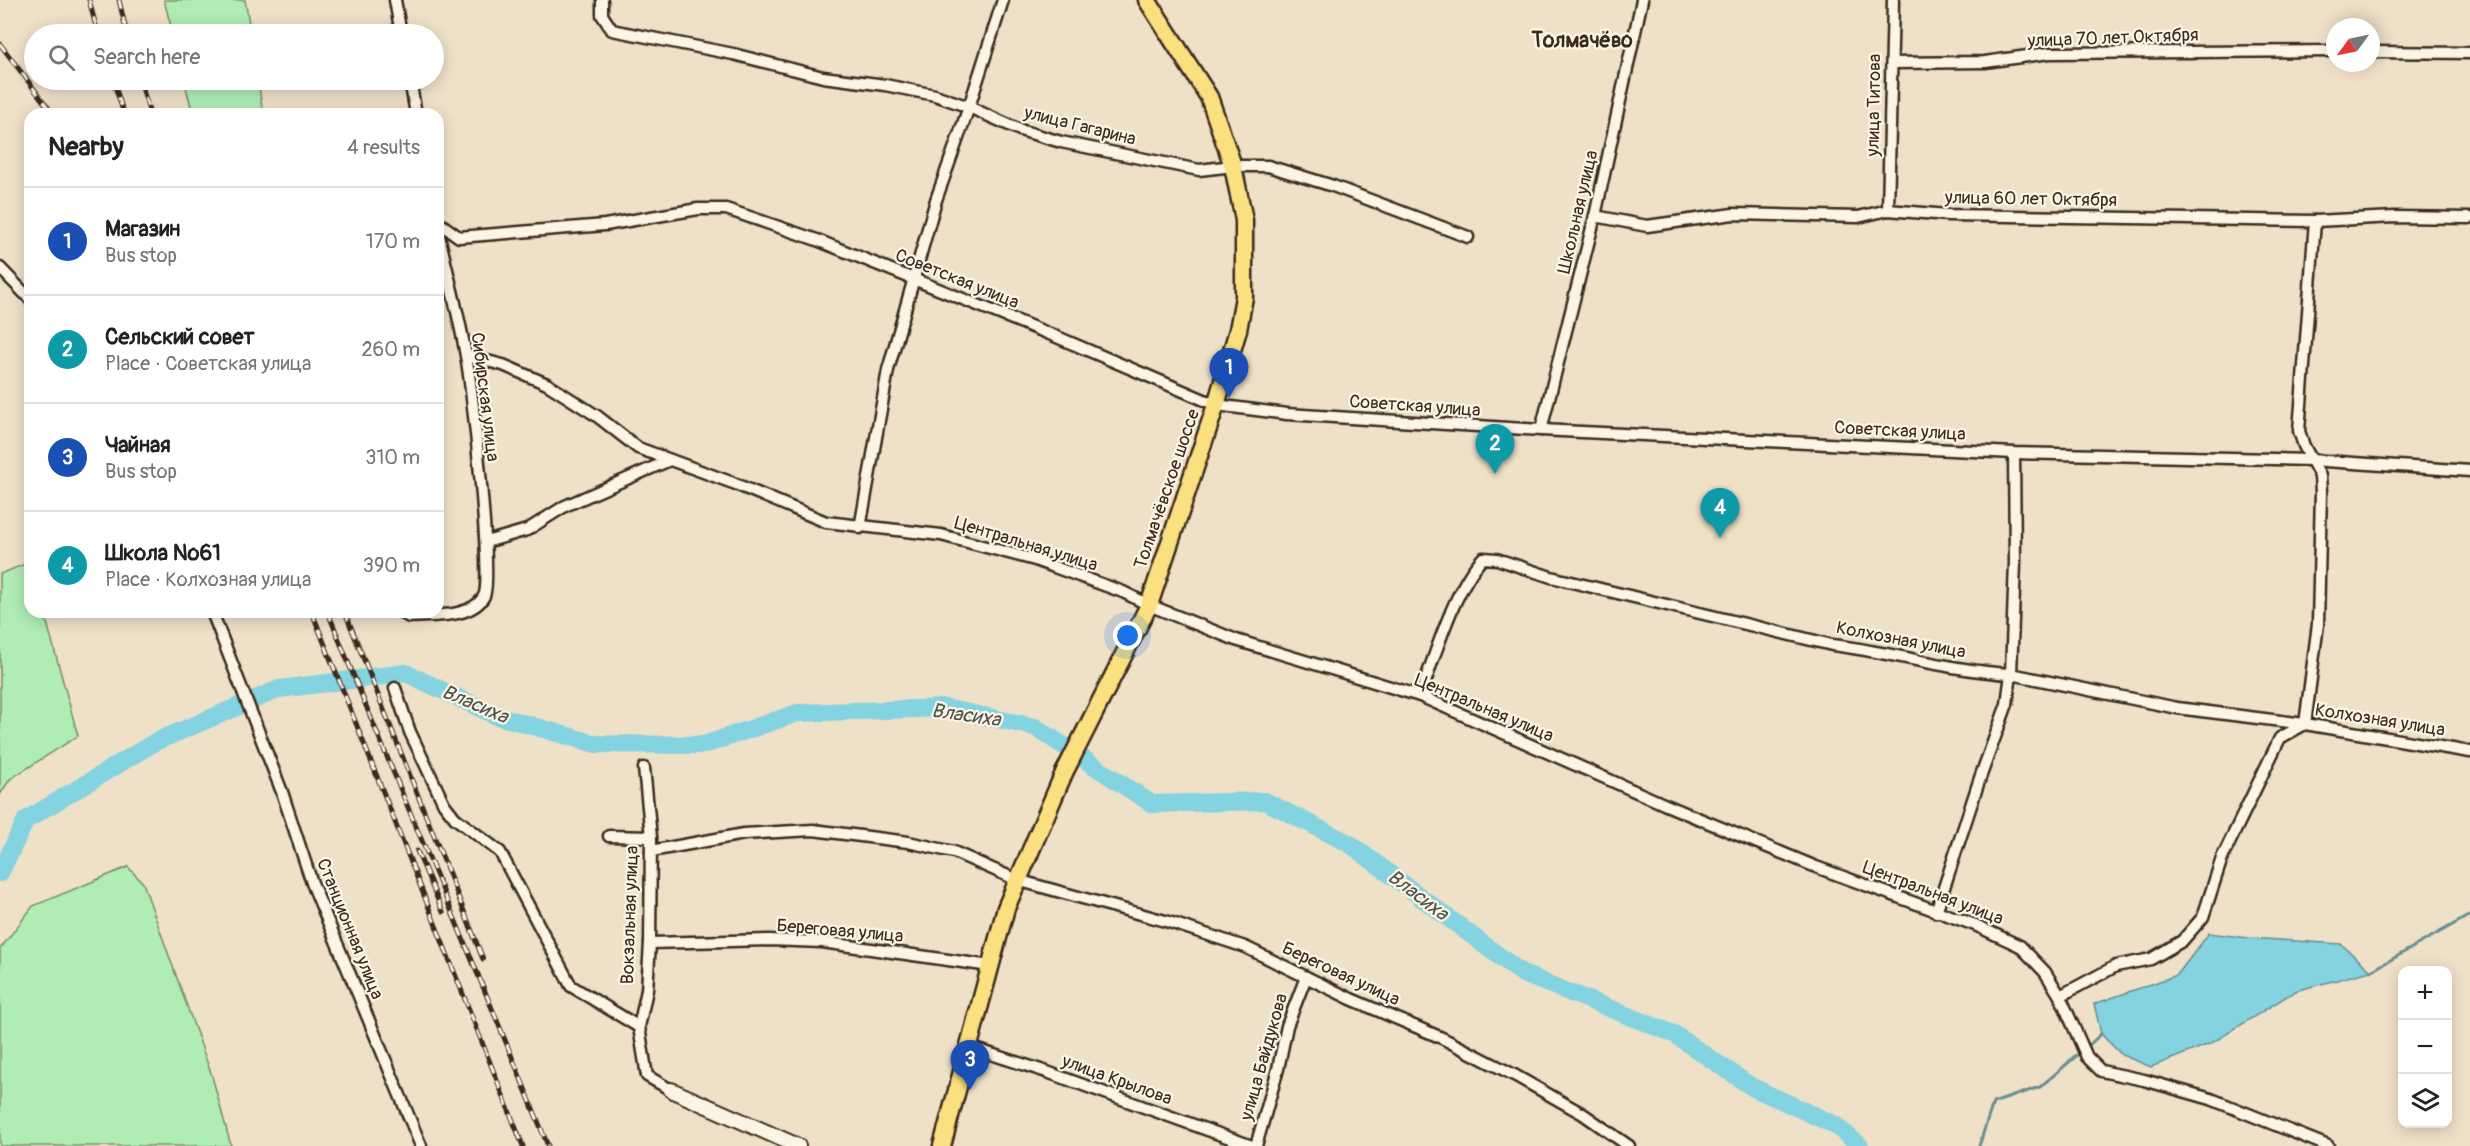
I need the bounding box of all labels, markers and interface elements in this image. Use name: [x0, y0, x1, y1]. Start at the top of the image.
north arrow: [2326, 18, 2380, 72]
search box: [24, 24, 444, 90]
street label: улица 70 лет Октября: [2026, 24, 2199, 53]
district label: Толмачёво: [1530, 27, 1633, 54]
icon: search: [45, 41, 78, 74]
text: Search here: [93, 43, 200, 71]
street label: улица Титова: [1862, 53, 1886, 158]
street label: улица Гагарина: [1021, 101, 1138, 151]
text: Nearby: [48, 131, 124, 163]
text: 4 results: [347, 135, 420, 160]
street label: Школьная улица: [1553, 148, 1603, 276]
street label: улица 60 лет Октября: [1944, 186, 2117, 212]
text: Магазин: [105, 215, 180, 243]
text: 1: [64, 229, 71, 254]
text: 170 m: [366, 229, 420, 254]
text: Bus stop: [105, 243, 177, 268]
street label: Советская улица: [892, 244, 1022, 314]
text: Сельский совет: [105, 323, 254, 351]
street label: Сибирская улица: [466, 331, 504, 463]
text: 2: [62, 337, 73, 362]
text: 260 m: [361, 337, 420, 362]
pin: 1: [1210, 348, 1248, 398]
text: Place · Советская улица: [105, 351, 311, 376]
street label: Советская улица: [1349, 390, 1481, 422]
street label: Толмачёвское шоссе: [1129, 406, 1205, 572]
street label: Советская улица: [1834, 416, 1966, 446]
pin: 2: [1476, 424, 1514, 474]
text: Чайная: [105, 431, 171, 459]
text: 3: [62, 445, 73, 470]
text: 310 m: [365, 445, 420, 470]
text: Bus stop: [105, 459, 177, 484]
pin: 4: [1700, 488, 1740, 538]
street label: Центральная улица: [951, 511, 1101, 577]
text: Школа №61: [105, 539, 221, 567]
text: 4: [62, 553, 73, 578]
text: 390 m: [363, 553, 420, 578]
text: Place · Колхозная улица: [105, 567, 311, 592]
street label: Колхозная улица: [1834, 616, 1968, 664]
your location: [1113, 621, 1142, 650]
street label: Центральная улица: [1411, 668, 1557, 748]
water label: Власиха: [438, 679, 513, 730]
water label: Власиха: [930, 698, 1004, 732]
street label: Колхозная улица: [2313, 698, 2447, 742]
street label: Вокзальная улица: [616, 845, 644, 985]
street label: Станционная улица: [311, 855, 389, 1003]
street label: Центральная улица: [1859, 856, 2007, 930]
water label: Власиха: [1383, 864, 1455, 927]
street label: Береговая улица: [776, 914, 904, 948]
street label: Береговая улица: [1278, 937, 1404, 1011]
map controls: [2398, 966, 2452, 1128]
button: +: [2398, 966, 2452, 1020]
street label: улица Байдукова: [1235, 991, 1293, 1124]
button: −: [2398, 1020, 2452, 1074]
pin: 3: [950, 1040, 990, 1090]
street label: улица Крылова: [1058, 1049, 1175, 1111]
button: layers: [2398, 1074, 2452, 1128]

